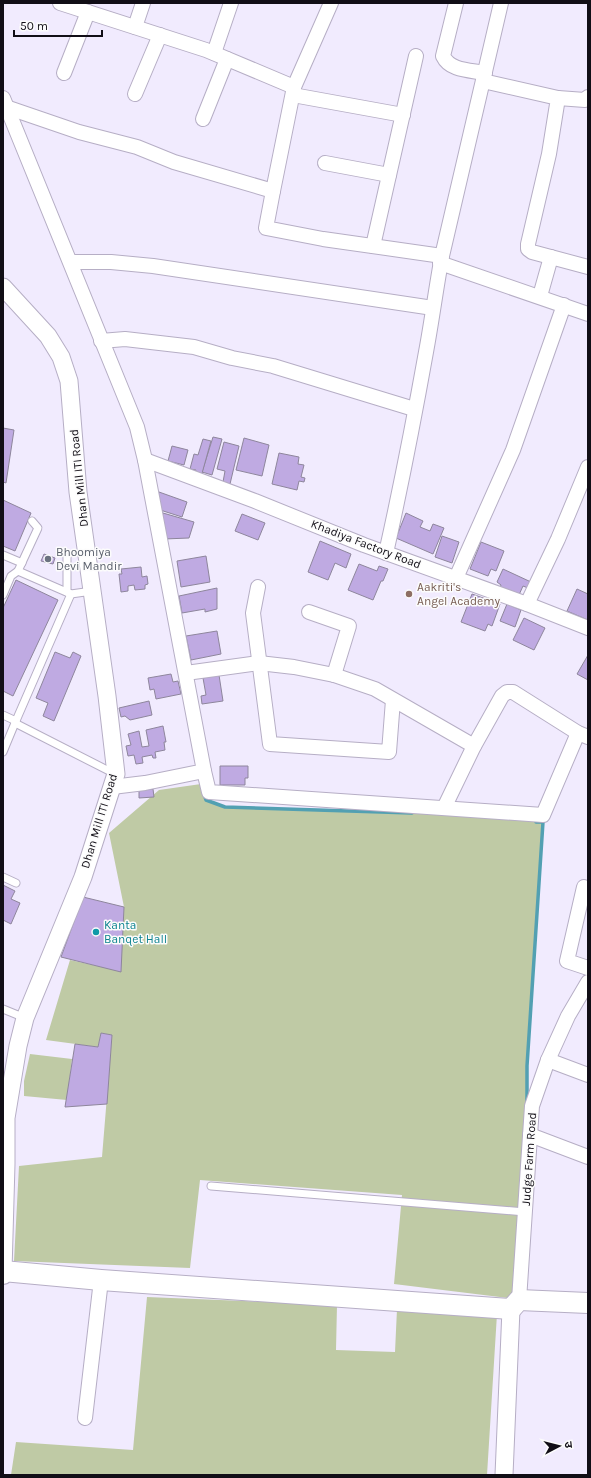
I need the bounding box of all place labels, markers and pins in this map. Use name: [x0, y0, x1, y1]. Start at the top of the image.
place label: Bhoomiya Devi Mandir: [56, 545, 122, 573]
marker: Bhoomiya Devi Mandir: [43, 554, 53, 564]
place label: Aakriti's Angel Academy: [417, 580, 500, 608]
marker: Aakriti's Angel Academy: [404, 589, 414, 599]
place label: Kanta Banqet Hall: [104, 918, 167, 946]
marker: Kanta Banqet Hall: [91, 927, 101, 937]

